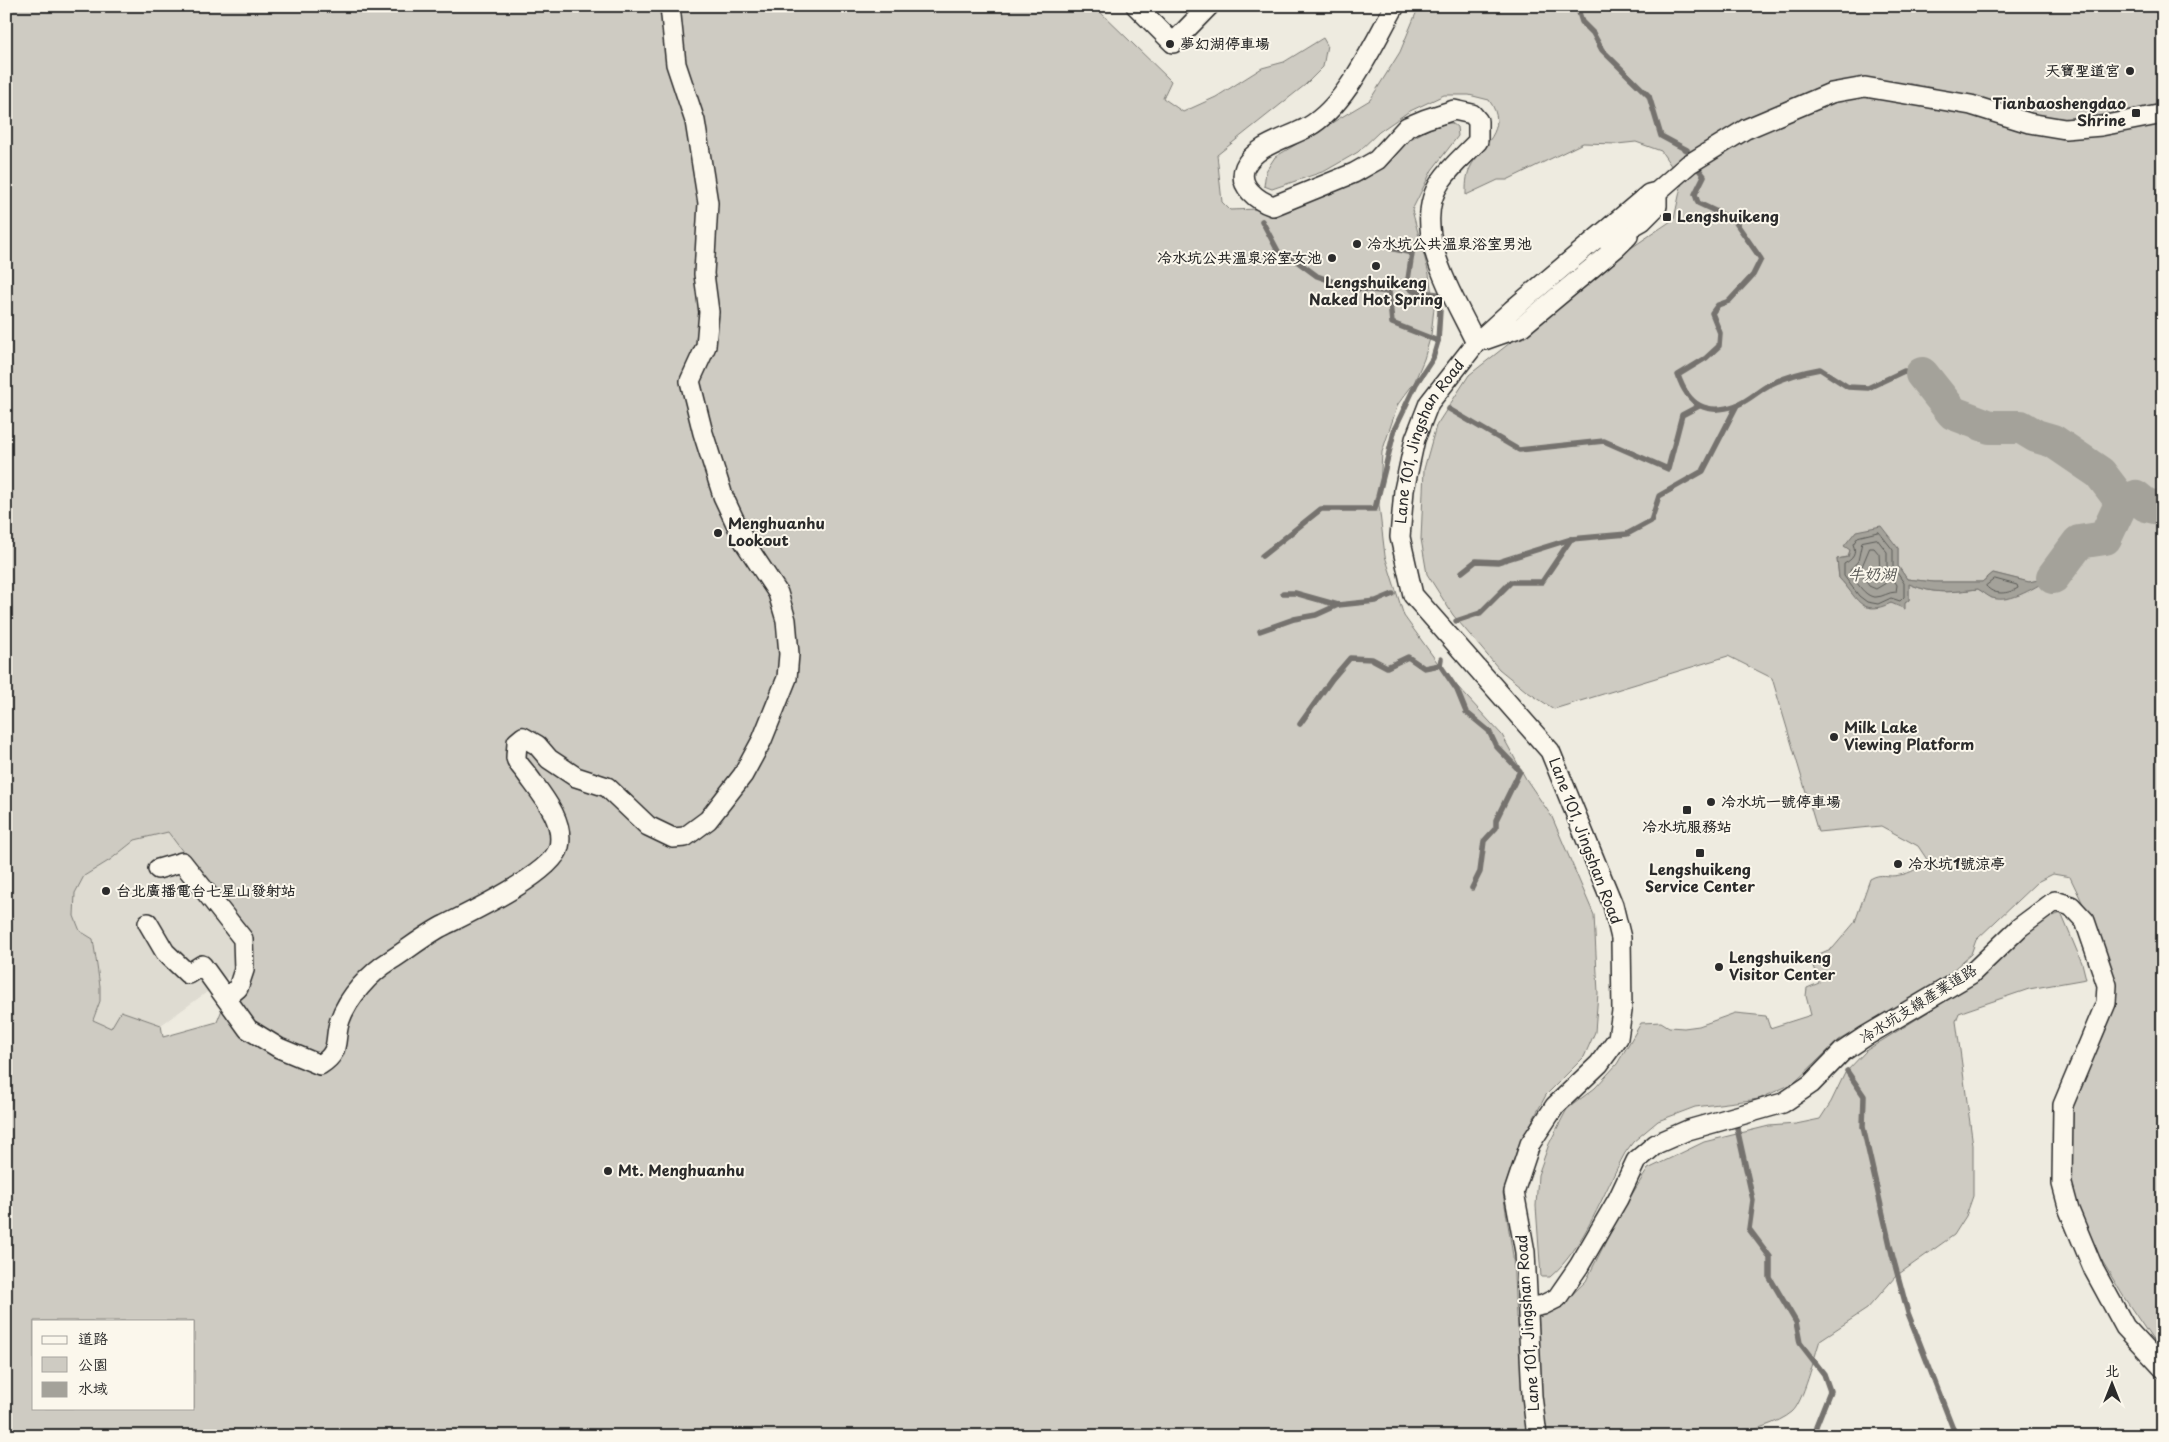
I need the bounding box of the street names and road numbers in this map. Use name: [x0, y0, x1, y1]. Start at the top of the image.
street label: Lane 101, Jingshan Road: [1388, 354, 1469, 525]
street label: Lane 101, Jingshan Road: [1544, 754, 1629, 927]
street label: 冷水坑支線產業道路: [1854, 957, 1981, 1048]
street label: Lane 101, Jingshan Road: [1509, 1234, 1544, 1412]

